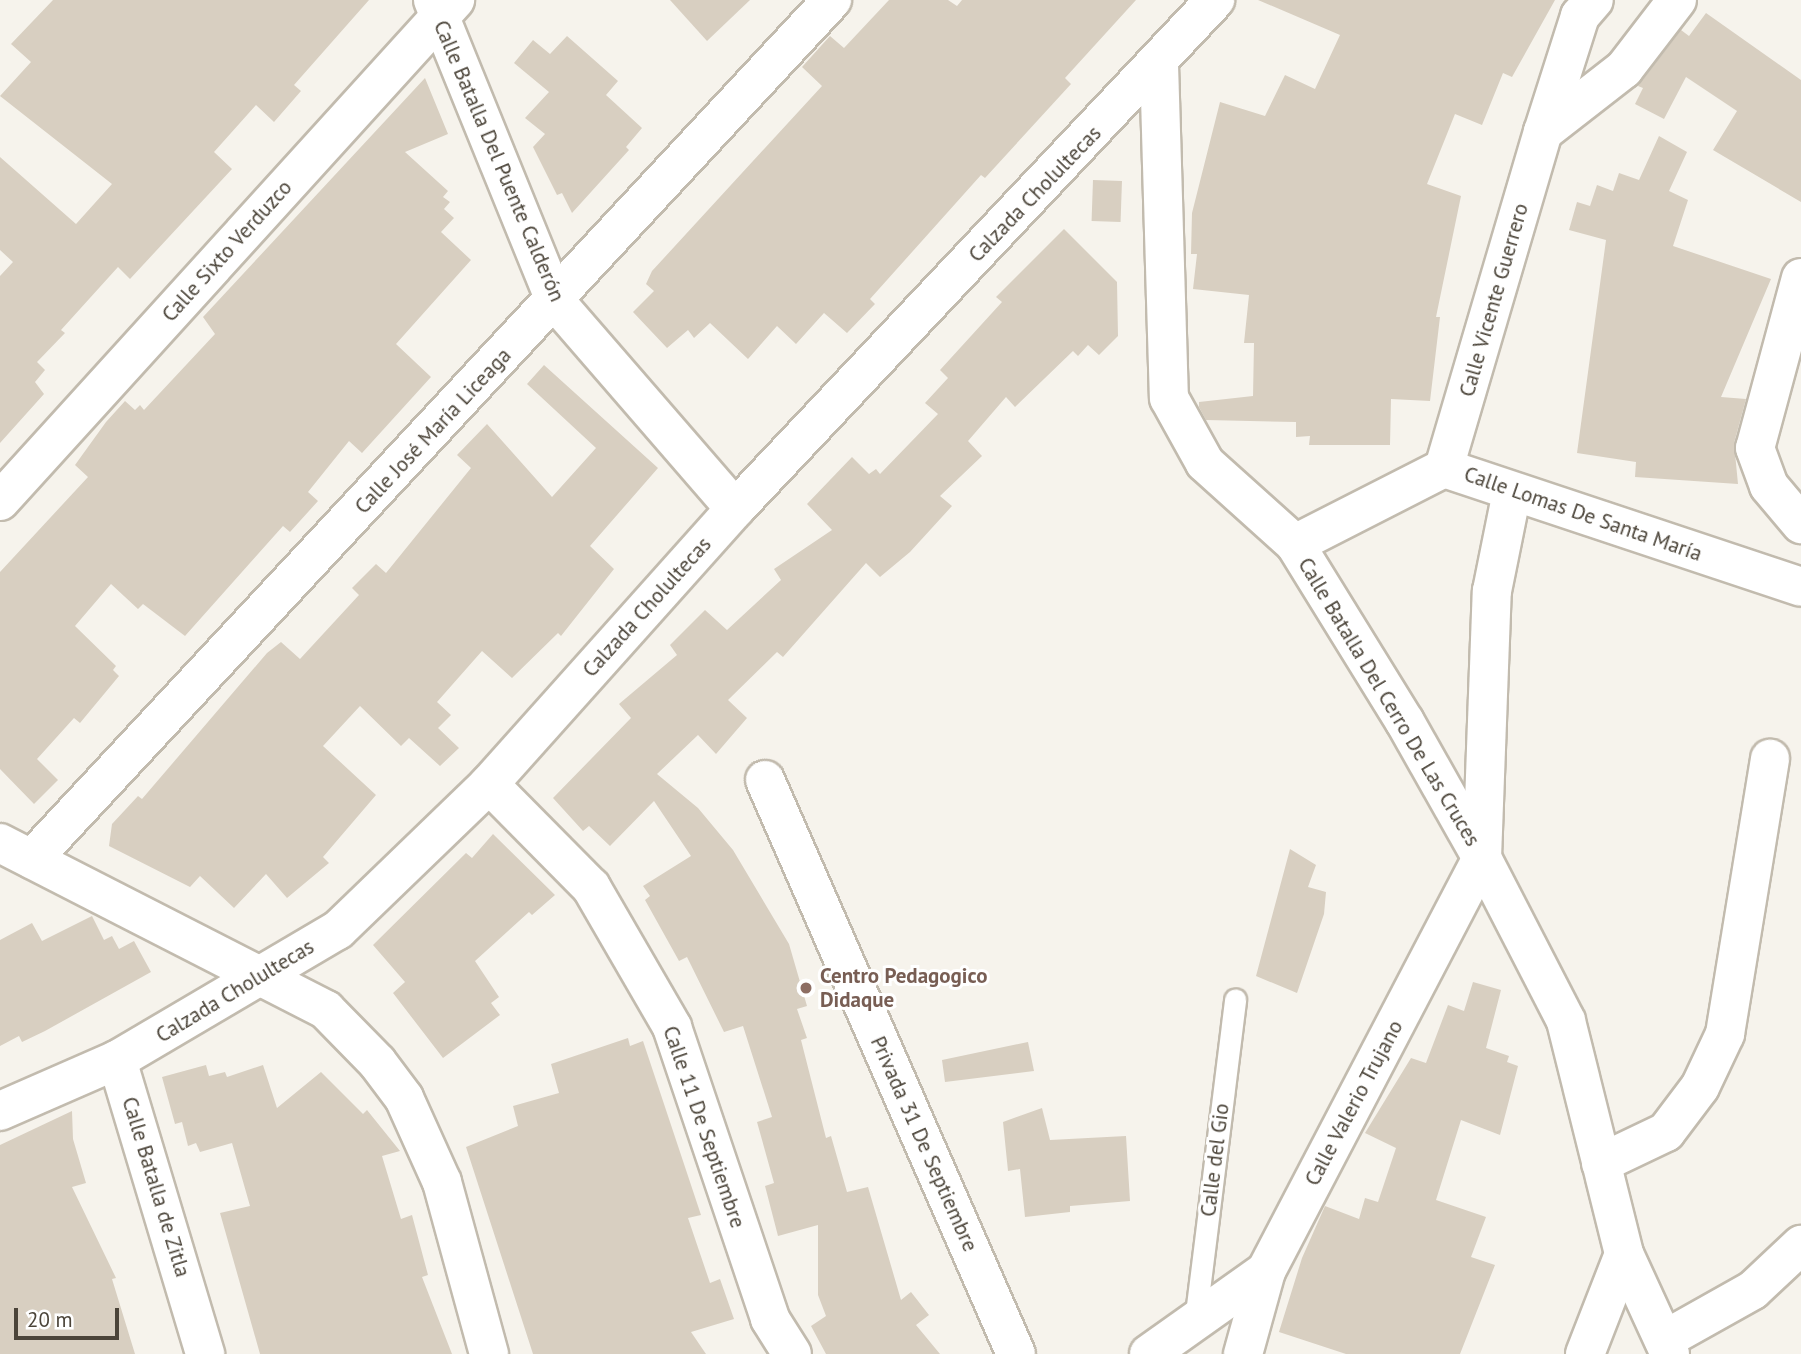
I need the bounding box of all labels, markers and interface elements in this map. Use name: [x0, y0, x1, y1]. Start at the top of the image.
street label: Calle Batalla Del Puente Calderón: [428, 17, 570, 305]
street label: Calzada Cholultecas: [964, 121, 1106, 267]
street label: Calle Sixto Verduzco: [157, 175, 297, 327]
street label: Calle Vicente Guerrero: [1454, 200, 1534, 400]
street label: Calle José María Liceaga: [350, 343, 516, 519]
street label: Calle Lomas De Santa María: [1461, 461, 1705, 567]
street label: Calzada Cholultecas: [578, 532, 716, 682]
street label: Calle Batalla Del Cerro De Las Cruces: [1293, 553, 1485, 851]
street label: Calzada Cholultecas: [152, 934, 318, 1048]
place label: Centro Pedagogico Didaque: [820, 963, 987, 1013]
marker: Centro Pedagogico Didaque: [798, 980, 814, 996]
street label: Calle Valerio Trujano: [1299, 1015, 1409, 1191]
street label: Calle 11 De Septiembre: [658, 1023, 750, 1231]
street label: Privada 31 De Septiembre: [865, 1032, 983, 1256]
street label: Calle Batalla de Zitla: [117, 1094, 195, 1280]
street label: Calle del Gio: [1196, 1102, 1234, 1218]
scale bar: [18, 1294, 122, 1338]
text: 20 m: [27, 1306, 73, 1333]

